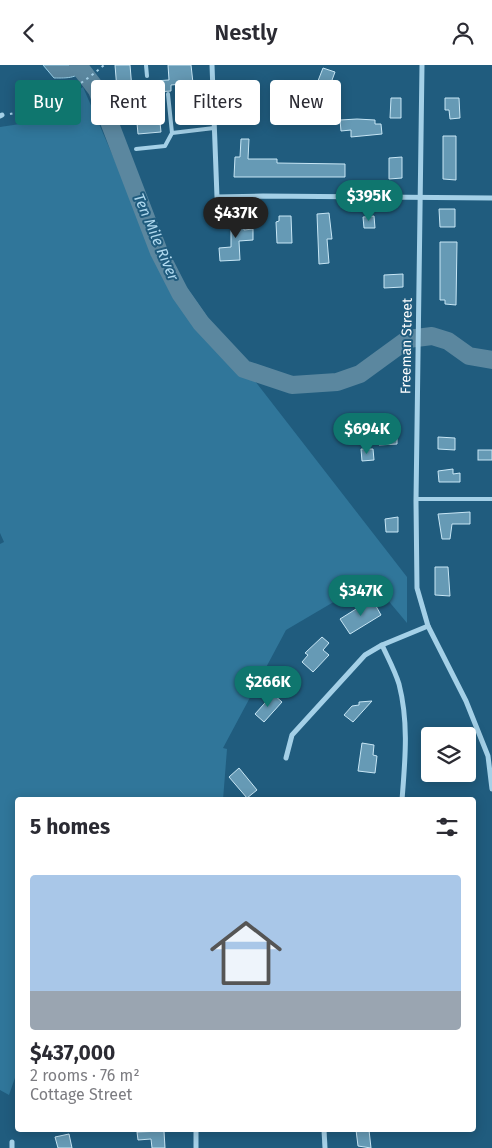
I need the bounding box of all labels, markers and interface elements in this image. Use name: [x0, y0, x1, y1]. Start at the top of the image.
icon: back: [15, 19, 43, 47]
text: Nestly: [214, 19, 278, 46]
icon: person: [449, 19, 477, 47]
chip: Buy: [15, 80, 81, 125]
chip: Rent: [91, 80, 165, 125]
chip: Filters: [175, 80, 260, 125]
chip: New: [270, 80, 341, 125]
pin: $395K: [334, 179, 404, 222]
text: $395K: [347, 186, 391, 205]
water label: Ten Mile River: [130, 191, 183, 284]
pin: $437K: [201, 197, 271, 239]
text: $437K: [214, 203, 258, 222]
street label: Freeman Street: [397, 297, 416, 394]
pin: $694K: [332, 413, 402, 455]
text: $694K: [344, 419, 390, 438]
pin: $347K: [326, 575, 396, 617]
text: $347K: [339, 581, 383, 600]
pin: $266K: [233, 665, 303, 708]
text: $266K: [245, 672, 291, 691]
map controls: [421, 727, 476, 782]
button: layers: [421, 727, 476, 782]
icon: filters: [433, 813, 461, 841]
text: 5 homes: [30, 814, 110, 840]
icon: home: [201, 908, 291, 998]
text: $437,000: [30, 1040, 115, 1066]
text: 2 rooms · 76 m²: [30, 1066, 140, 1085]
text: Cottage Street: [30, 1085, 132, 1104]

